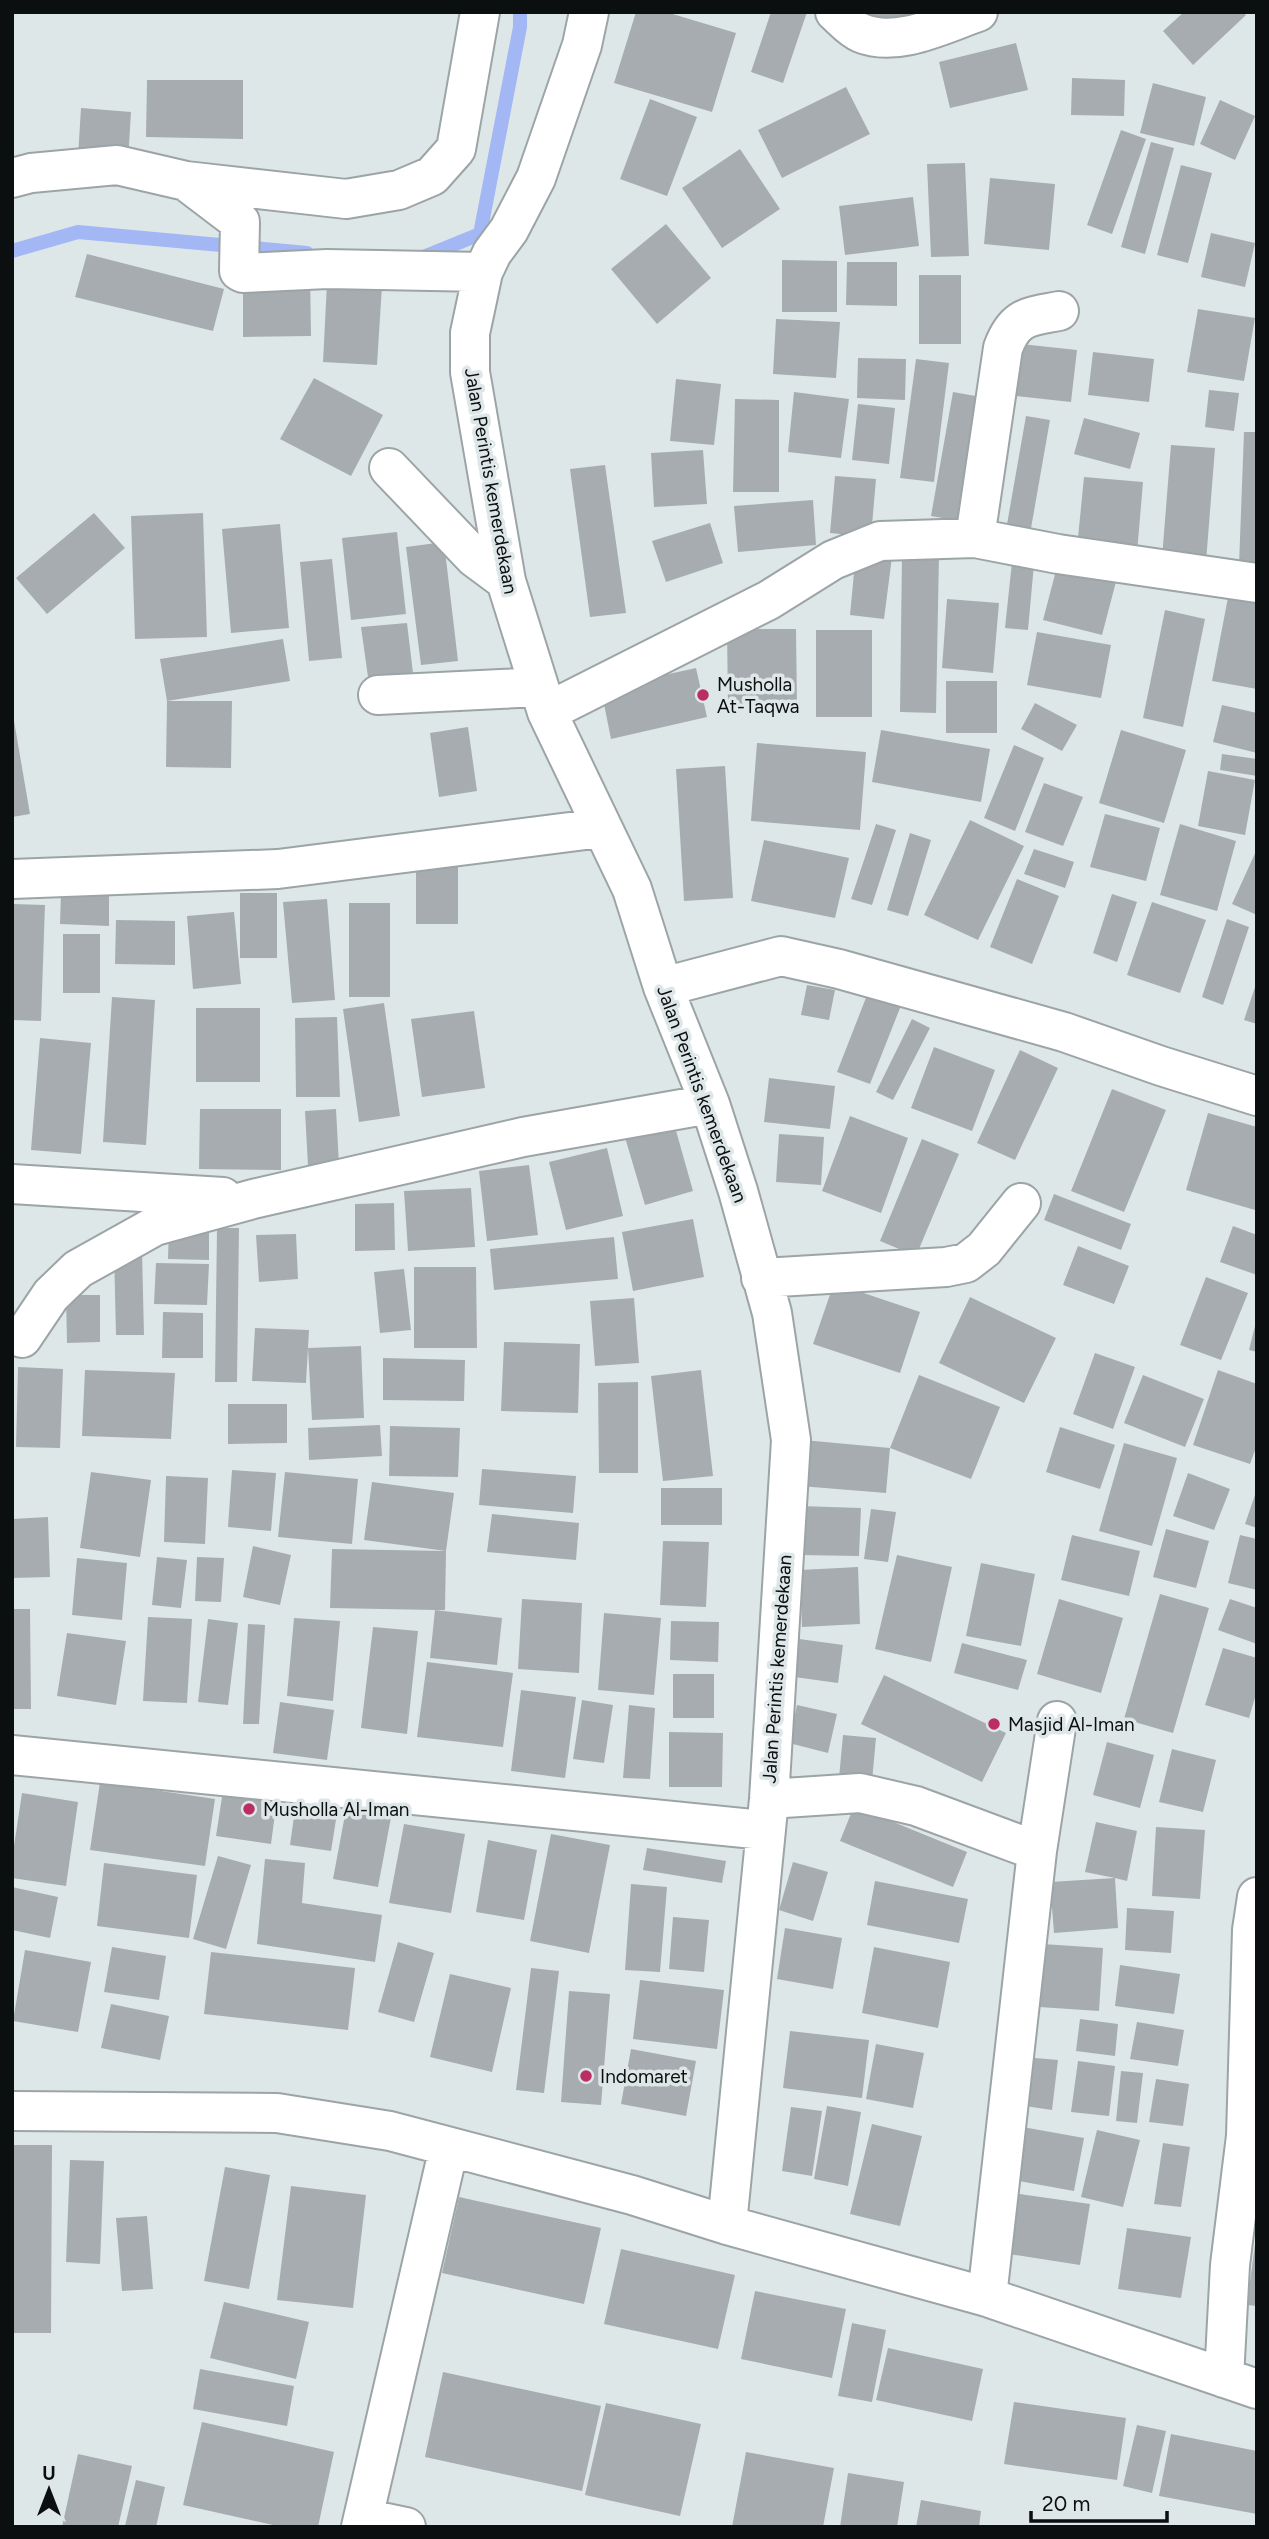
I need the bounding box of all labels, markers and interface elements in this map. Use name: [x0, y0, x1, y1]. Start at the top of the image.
street label: Jalan Perintis kemerdekaan: [460, 366, 522, 596]
place label: Musholla At-Taqwa: [717, 673, 799, 718]
marker: Musholla At-Taqwa: [695, 687, 711, 703]
street label: Jalan Perintis kemerdekaan: [652, 982, 752, 1206]
street label: Jalan Perintis kemerdekaan: [758, 1554, 796, 1784]
place label: Masjid Al-Iman: [1008, 1713, 1135, 1736]
marker: Masjid Al-Iman: [986, 1716, 1002, 1732]
place label: Musholla Al-Iman: [263, 1798, 409, 1821]
marker: Musholla Al-Iman: [241, 1801, 257, 1817]
place label: Indomaret: [600, 2065, 688, 2088]
marker: Indomaret: [578, 2068, 594, 2084]
north arrow: [14, 2455, 84, 2525]
text: U: [42, 2462, 56, 2485]
scale bar: [1031, 2480, 1168, 2524]
text: 20 m: [1042, 2491, 1090, 2516]

